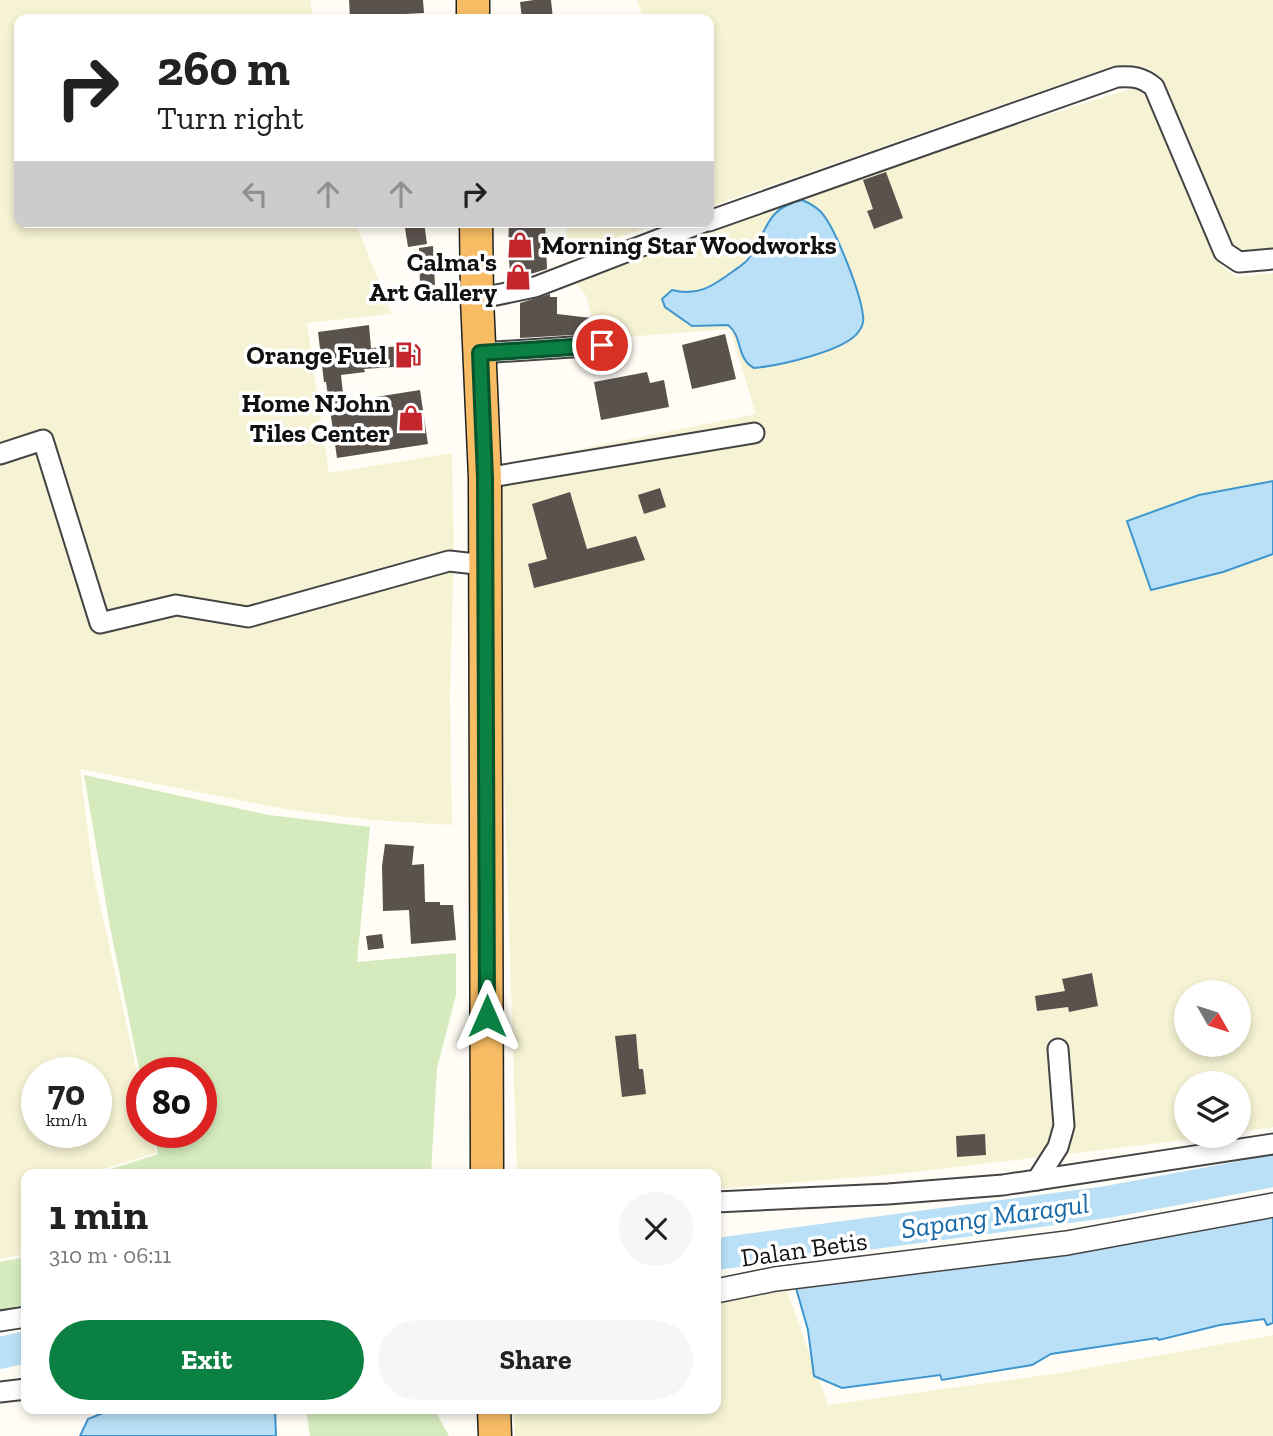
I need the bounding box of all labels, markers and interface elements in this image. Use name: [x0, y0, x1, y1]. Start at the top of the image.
text: 260 m: [157, 39, 290, 98]
icon: right: [42, 42, 133, 133]
text: Turn right: [157, 99, 304, 137]
icon: left: [236, 175, 274, 213]
icon: ahead: [309, 175, 347, 213]
icon: ahead: [382, 175, 420, 213]
icon: right: [455, 175, 493, 213]
place label: Morning Star Woodworks: [541, 229, 837, 261]
shop icon: Morning Star Woodworks: [505, 230, 535, 260]
place label: Calma's Art Gallery: [369, 246, 497, 308]
shop icon: Calma's Art Gallery: [503, 262, 533, 292]
pin: [572, 315, 632, 375]
icon: arrive: [583, 326, 621, 364]
place label: Orange Fuel: [246, 339, 387, 371]
fuel station icon: Orange Fuel: [393, 340, 423, 370]
place label: Home NJohn Tiles Center: [242, 387, 391, 449]
shop icon: Home NJohn Tiles Center: [396, 403, 426, 433]
position arrow: [450, 979, 524, 1053]
north arrow: [1174, 980, 1251, 1057]
map controls: [1174, 980, 1251, 1148]
speed limit sign: 80: [126, 1057, 217, 1148]
button: layers: [1174, 1071, 1251, 1148]
text: 70: [48, 1072, 85, 1114]
text: km/h: [46, 1109, 87, 1131]
water label: Sapang Maragul: [899, 1186, 1091, 1246]
text: 1 min: [49, 1189, 148, 1240]
button: close: [619, 1192, 693, 1266]
street label: Dalan Betis: [739, 1224, 869, 1274]
text: 310 m · 06:11: [49, 1241, 171, 1269]
button: Exit: [49, 1320, 364, 1400]
button: Share: [378, 1320, 693, 1400]

